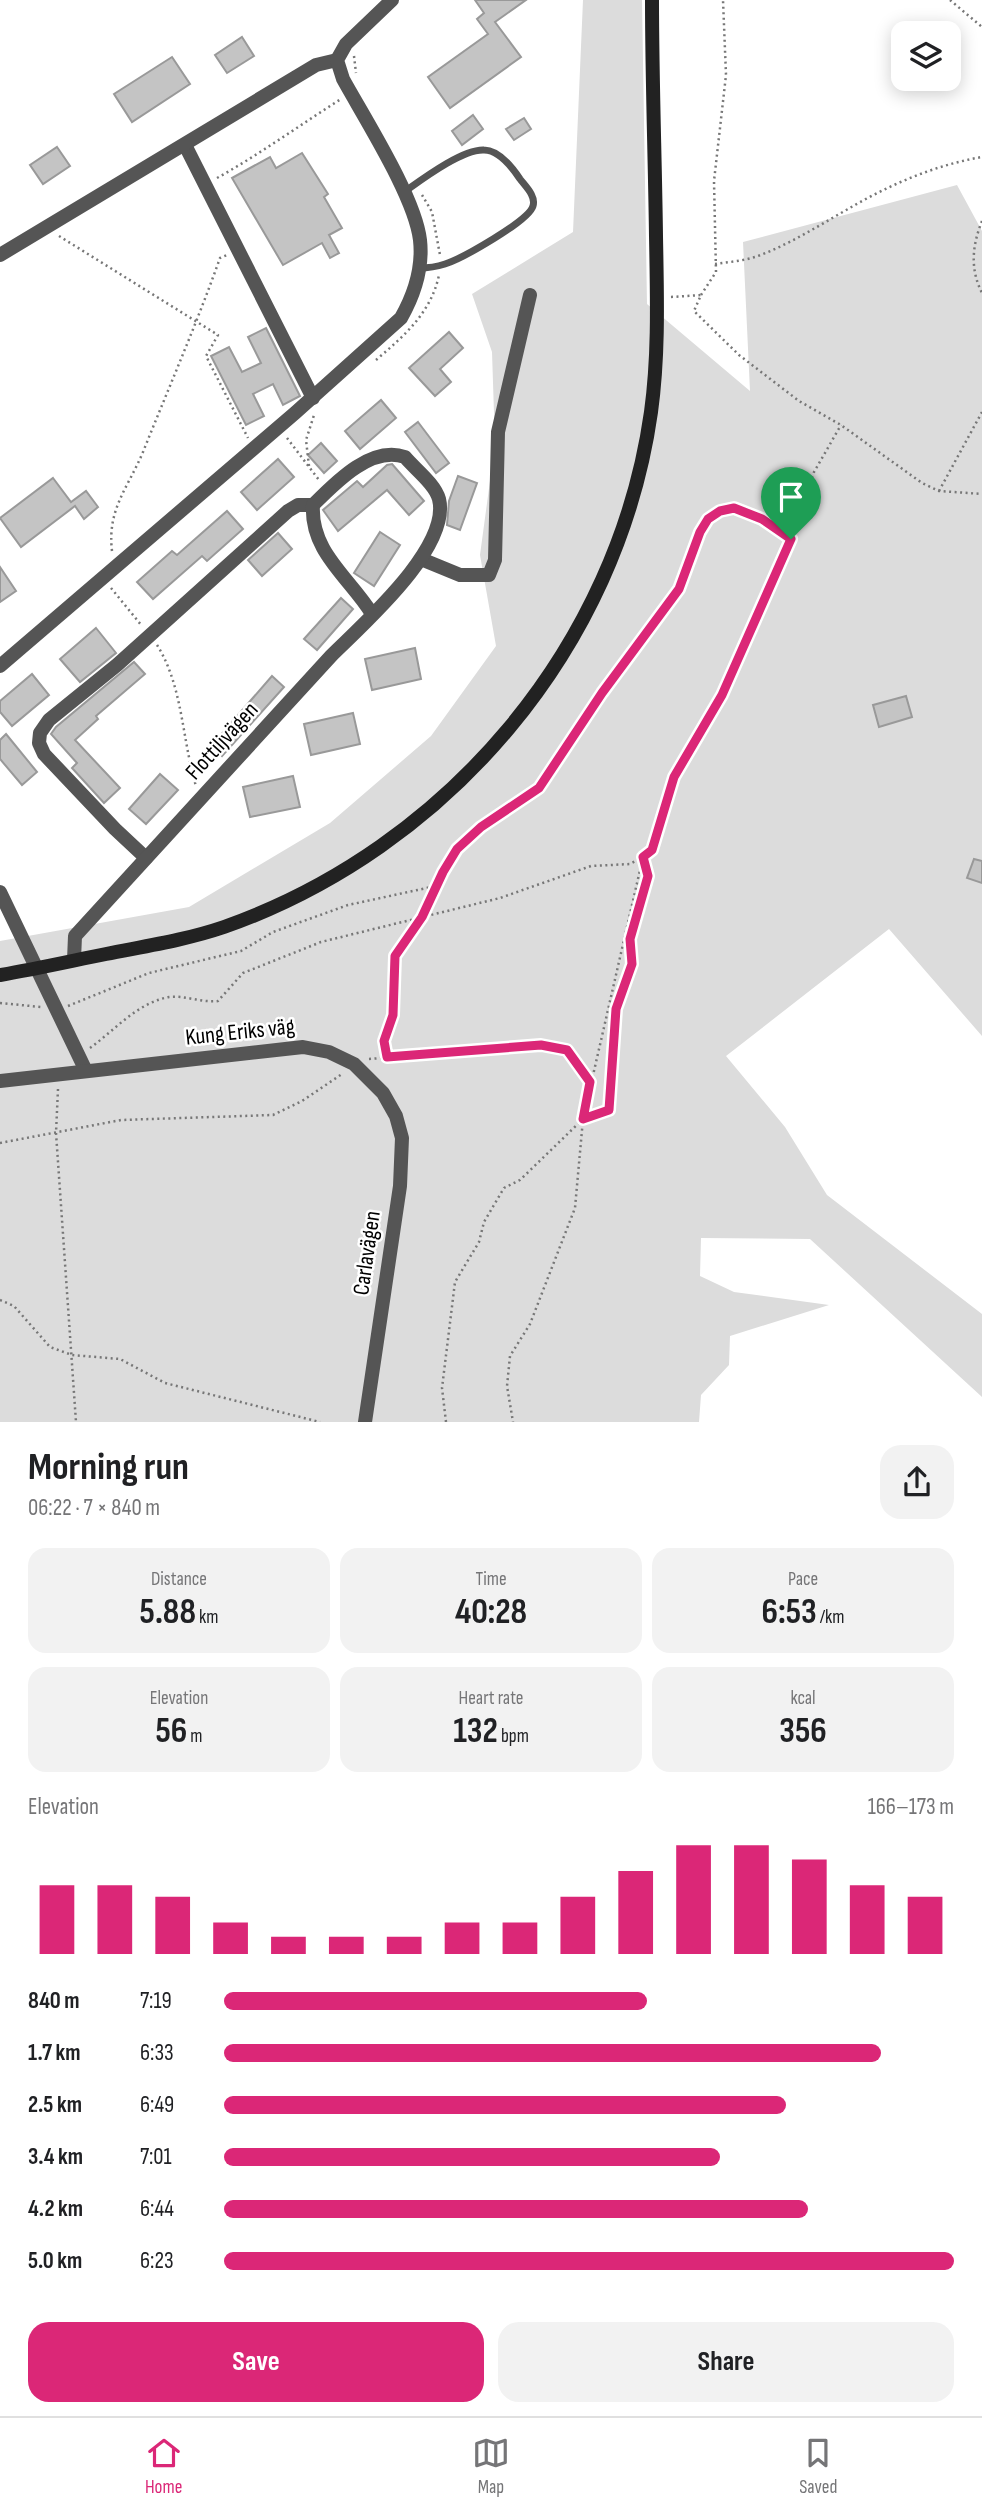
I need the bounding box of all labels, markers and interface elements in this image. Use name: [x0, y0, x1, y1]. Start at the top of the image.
map controls: [891, 21, 961, 91]
button: layers: [891, 21, 961, 91]
pin: [761, 467, 821, 539]
icon: arrive: [772, 478, 810, 516]
street label: Flottiljvägen: [180, 696, 264, 786]
street label: Kung Eriks väg: [184, 1012, 296, 1052]
street label: Carlavägen: [347, 1209, 387, 1297]
text: Morning run: [28, 1445, 189, 1490]
button: share: [880, 1445, 954, 1519]
text: 06:22 · 7 × 840 m: [28, 1494, 160, 1522]
text: Distance: [151, 1568, 207, 1591]
text: Time: [475, 1568, 507, 1591]
text: Pace: [788, 1568, 818, 1591]
text: 5.88: [140, 1591, 196, 1634]
text: 40:28: [455, 1591, 527, 1634]
text: 6:53: [761, 1591, 817, 1634]
text: km: [196, 1606, 218, 1629]
text: /km: [817, 1606, 845, 1629]
text: Elevation: [150, 1687, 208, 1710]
text: Heart rate: [459, 1687, 523, 1710]
text: kcal: [790, 1687, 816, 1710]
text: 56: [155, 1710, 187, 1753]
text: 132: [453, 1710, 498, 1753]
text: 356: [779, 1710, 827, 1753]
text: m: [187, 1725, 203, 1748]
text: bpm: [498, 1725, 529, 1748]
text: Elevation: [28, 1793, 99, 1821]
text: 166–173 m: [868, 1793, 954, 1821]
text: 840 m: [28, 1987, 80, 2015]
text: 7:19: [140, 1987, 172, 2015]
text: 1.7 km: [28, 2039, 81, 2067]
text: 6:33: [140, 2039, 174, 2067]
text: 2.5 km: [28, 2091, 82, 2119]
text: 6:49: [140, 2091, 174, 2119]
text: 3.4 km: [28, 2143, 83, 2171]
text: 7:01: [140, 2143, 172, 2171]
text: 4.2 km: [28, 2195, 83, 2223]
text: 6:44: [140, 2195, 174, 2223]
text: 5.0 km: [28, 2247, 82, 2275]
text: 6:23: [140, 2247, 174, 2275]
button: Save: [28, 2322, 484, 2402]
button: Share: [498, 2322, 954, 2402]
tab: Home: [145, 2434, 183, 2499]
tab: Map: [472, 2434, 510, 2499]
tab: Saved: [799, 2434, 837, 2499]

